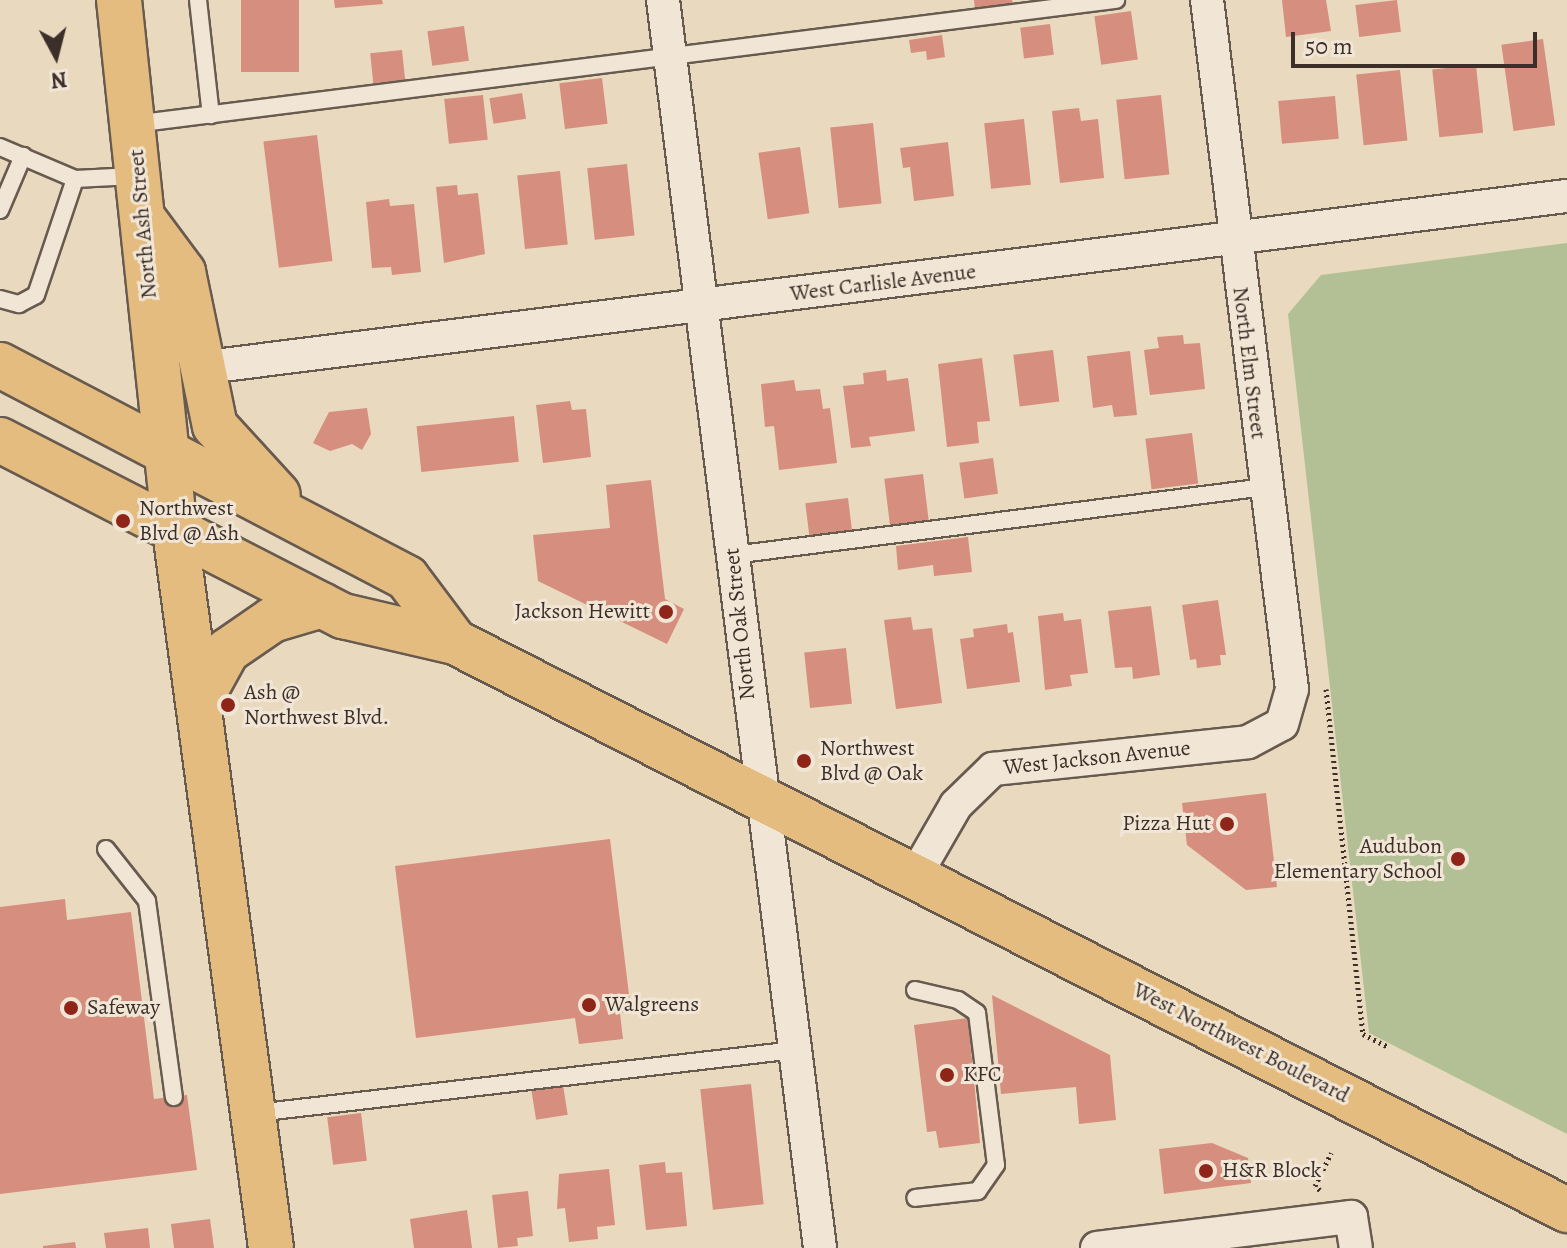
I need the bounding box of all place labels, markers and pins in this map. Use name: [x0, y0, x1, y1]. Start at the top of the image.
place label: Northwest Blvd @ Ash: [139, 495, 239, 546]
marker: Northwest Blvd @ Ash: [114, 512, 132, 530]
place label: Jackson Hewitt: [515, 599, 650, 625]
marker: Jackson Hewitt: [657, 603, 675, 621]
place label: Ash @ Northwest Blvd.: [244, 679, 389, 730]
marker: Ash @ Northwest Blvd.: [219, 696, 237, 714]
place label: Northwest Blvd @ Oak: [820, 735, 923, 786]
marker: Northwest Blvd @ Oak: [795, 752, 813, 770]
place label: Pizza Hut: [1122, 811, 1211, 837]
marker: Pizza Hut: [1218, 815, 1236, 833]
place label: Audubon Elementary School: [1274, 833, 1442, 884]
marker: Audubon Elementary School: [1449, 850, 1467, 868]
place label: Walgreens: [605, 992, 699, 1018]
place label: Safeway: [87, 995, 160, 1021]
marker: Walgreens: [580, 996, 598, 1014]
marker: Safeway: [62, 999, 80, 1017]
place label: KFC: [963, 1062, 1002, 1088]
marker: KFC: [938, 1066, 956, 1084]
place label: H&R Block: [1222, 1158, 1322, 1184]
marker: H&R Block: [1197, 1162, 1215, 1180]

